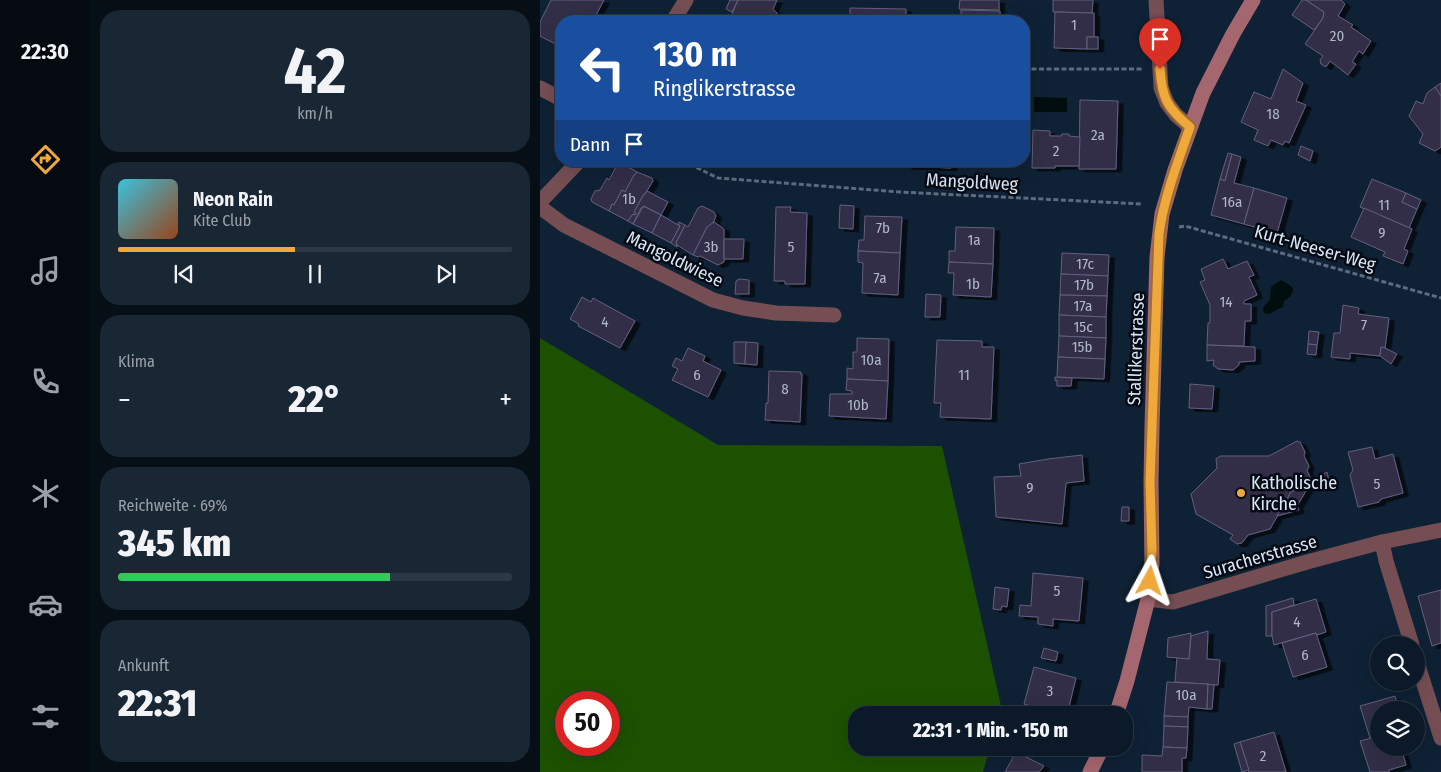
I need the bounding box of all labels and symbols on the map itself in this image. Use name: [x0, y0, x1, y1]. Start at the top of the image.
house number: 1: [1071, 16, 1077, 34]
pin: [1139, 18, 1181, 69]
house number: 20: [1330, 27, 1344, 45]
house number: 18: [1266, 105, 1280, 123]
house number: 2a: [1091, 126, 1105, 144]
house number: 2: [1053, 142, 1060, 160]
street label: Mangoldweg: [925, 169, 1019, 195]
house number: 1b: [622, 190, 636, 208]
house number: 16a: [1222, 193, 1242, 211]
house number: 11: [1378, 196, 1390, 214]
house number: 7b: [876, 219, 890, 237]
street label: Kurt-Neeser-Weg: [1252, 220, 1379, 276]
house number: 9: [1378, 224, 1386, 242]
street label: Mangoldwiese: [623, 226, 727, 292]
house number: 1a: [967, 231, 981, 249]
house number: 3b: [704, 238, 718, 256]
house number: 5: [788, 238, 795, 256]
house number: 17c: [1076, 255, 1095, 273]
house number: 7a: [874, 269, 886, 287]
house number: 1b: [966, 275, 980, 293]
house number: 17b: [1074, 276, 1094, 294]
street label: Stallikerstrasse: [1123, 292, 1149, 406]
house number: 14: [1219, 293, 1233, 311]
house number: 17a: [1074, 297, 1092, 315]
house number: 4: [601, 313, 609, 331]
house number: 7: [1361, 316, 1367, 334]
house number: 15c: [1073, 318, 1093, 336]
house number: 15b: [1072, 338, 1092, 356]
house number: 10a: [860, 351, 882, 369]
house number: 6: [693, 366, 701, 384]
house number: 11: [958, 366, 970, 384]
house number: 8: [781, 380, 789, 398]
house number: 10b: [847, 396, 869, 414]
place label: Katholische Kirche: [1251, 472, 1337, 515]
house number: 5: [1374, 475, 1381, 493]
house number: 9: [1026, 479, 1034, 497]
marker: Katholische Kirche: [1235, 487, 1247, 499]
street label: Suracherstrasse: [1201, 530, 1319, 584]
position arrow: [1123, 554, 1175, 606]
house number: 5: [1054, 582, 1061, 600]
house number: 4: [1293, 613, 1301, 631]
house number: 6: [1301, 646, 1309, 664]
house number: 3: [1047, 682, 1054, 700]
house number: 10a: [1175, 686, 1197, 704]
speed limit sign: 50: [555, 691, 620, 756]
house number: 2: [1260, 747, 1267, 765]

